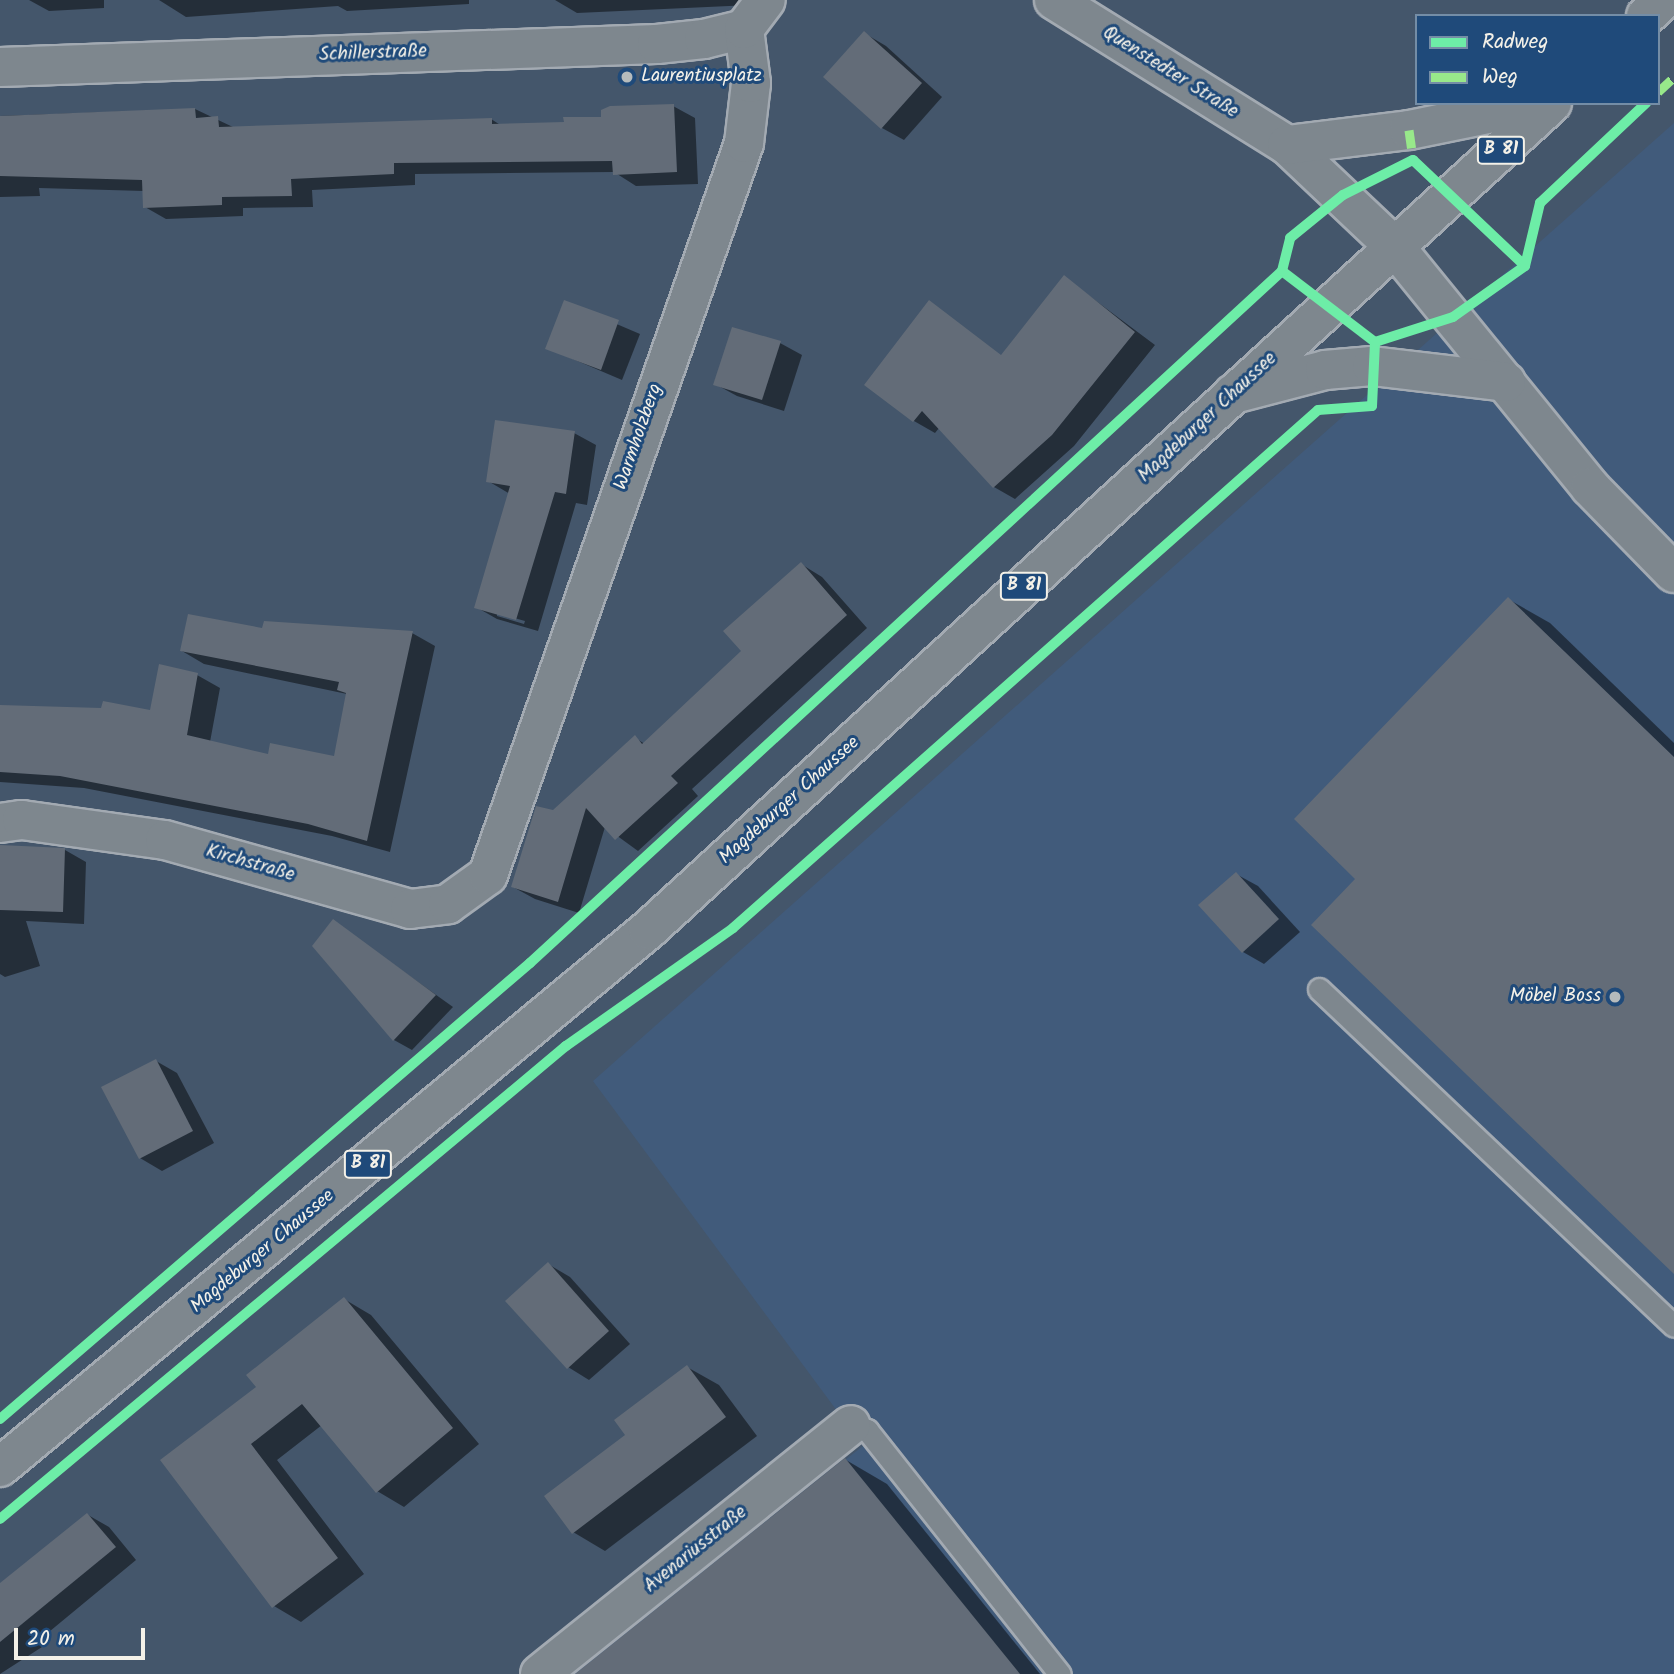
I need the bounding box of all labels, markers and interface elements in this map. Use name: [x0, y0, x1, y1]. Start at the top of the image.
legend: [1415, 14, 1660, 105]
street label: Quenstedter Straße: [1098, 22, 1242, 124]
text: Radweg: [1482, 26, 1548, 59]
street label: Schillerstraße: [319, 41, 427, 67]
text: Weg: [1482, 61, 1518, 94]
place label: Laurentiusplatz: [641, 66, 762, 88]
marker: Laurentiusplatz: [619, 69, 635, 85]
road number: B 81: [1476, 135, 1526, 164]
street label: Magdeburger Chaussee: [1134, 348, 1282, 488]
street label: Warmholzberg: [610, 381, 668, 493]
road number: B 81: [1000, 572, 1048, 600]
street label: Magdeburger Chaussee: [715, 732, 865, 870]
street label: Kirchstraße: [203, 841, 297, 887]
place label: Möbel Boss: [1510, 986, 1601, 1008]
marker: Möbel Boss: [1607, 989, 1623, 1005]
road number: B 81: [344, 1149, 392, 1178]
street label: Magdeburger Chaussee: [186, 1185, 340, 1319]
street label: Avenariusstraße: [640, 1502, 752, 1598]
scale bar: [18, 1614, 149, 1658]
text: 20 m: [27, 1623, 75, 1656]

